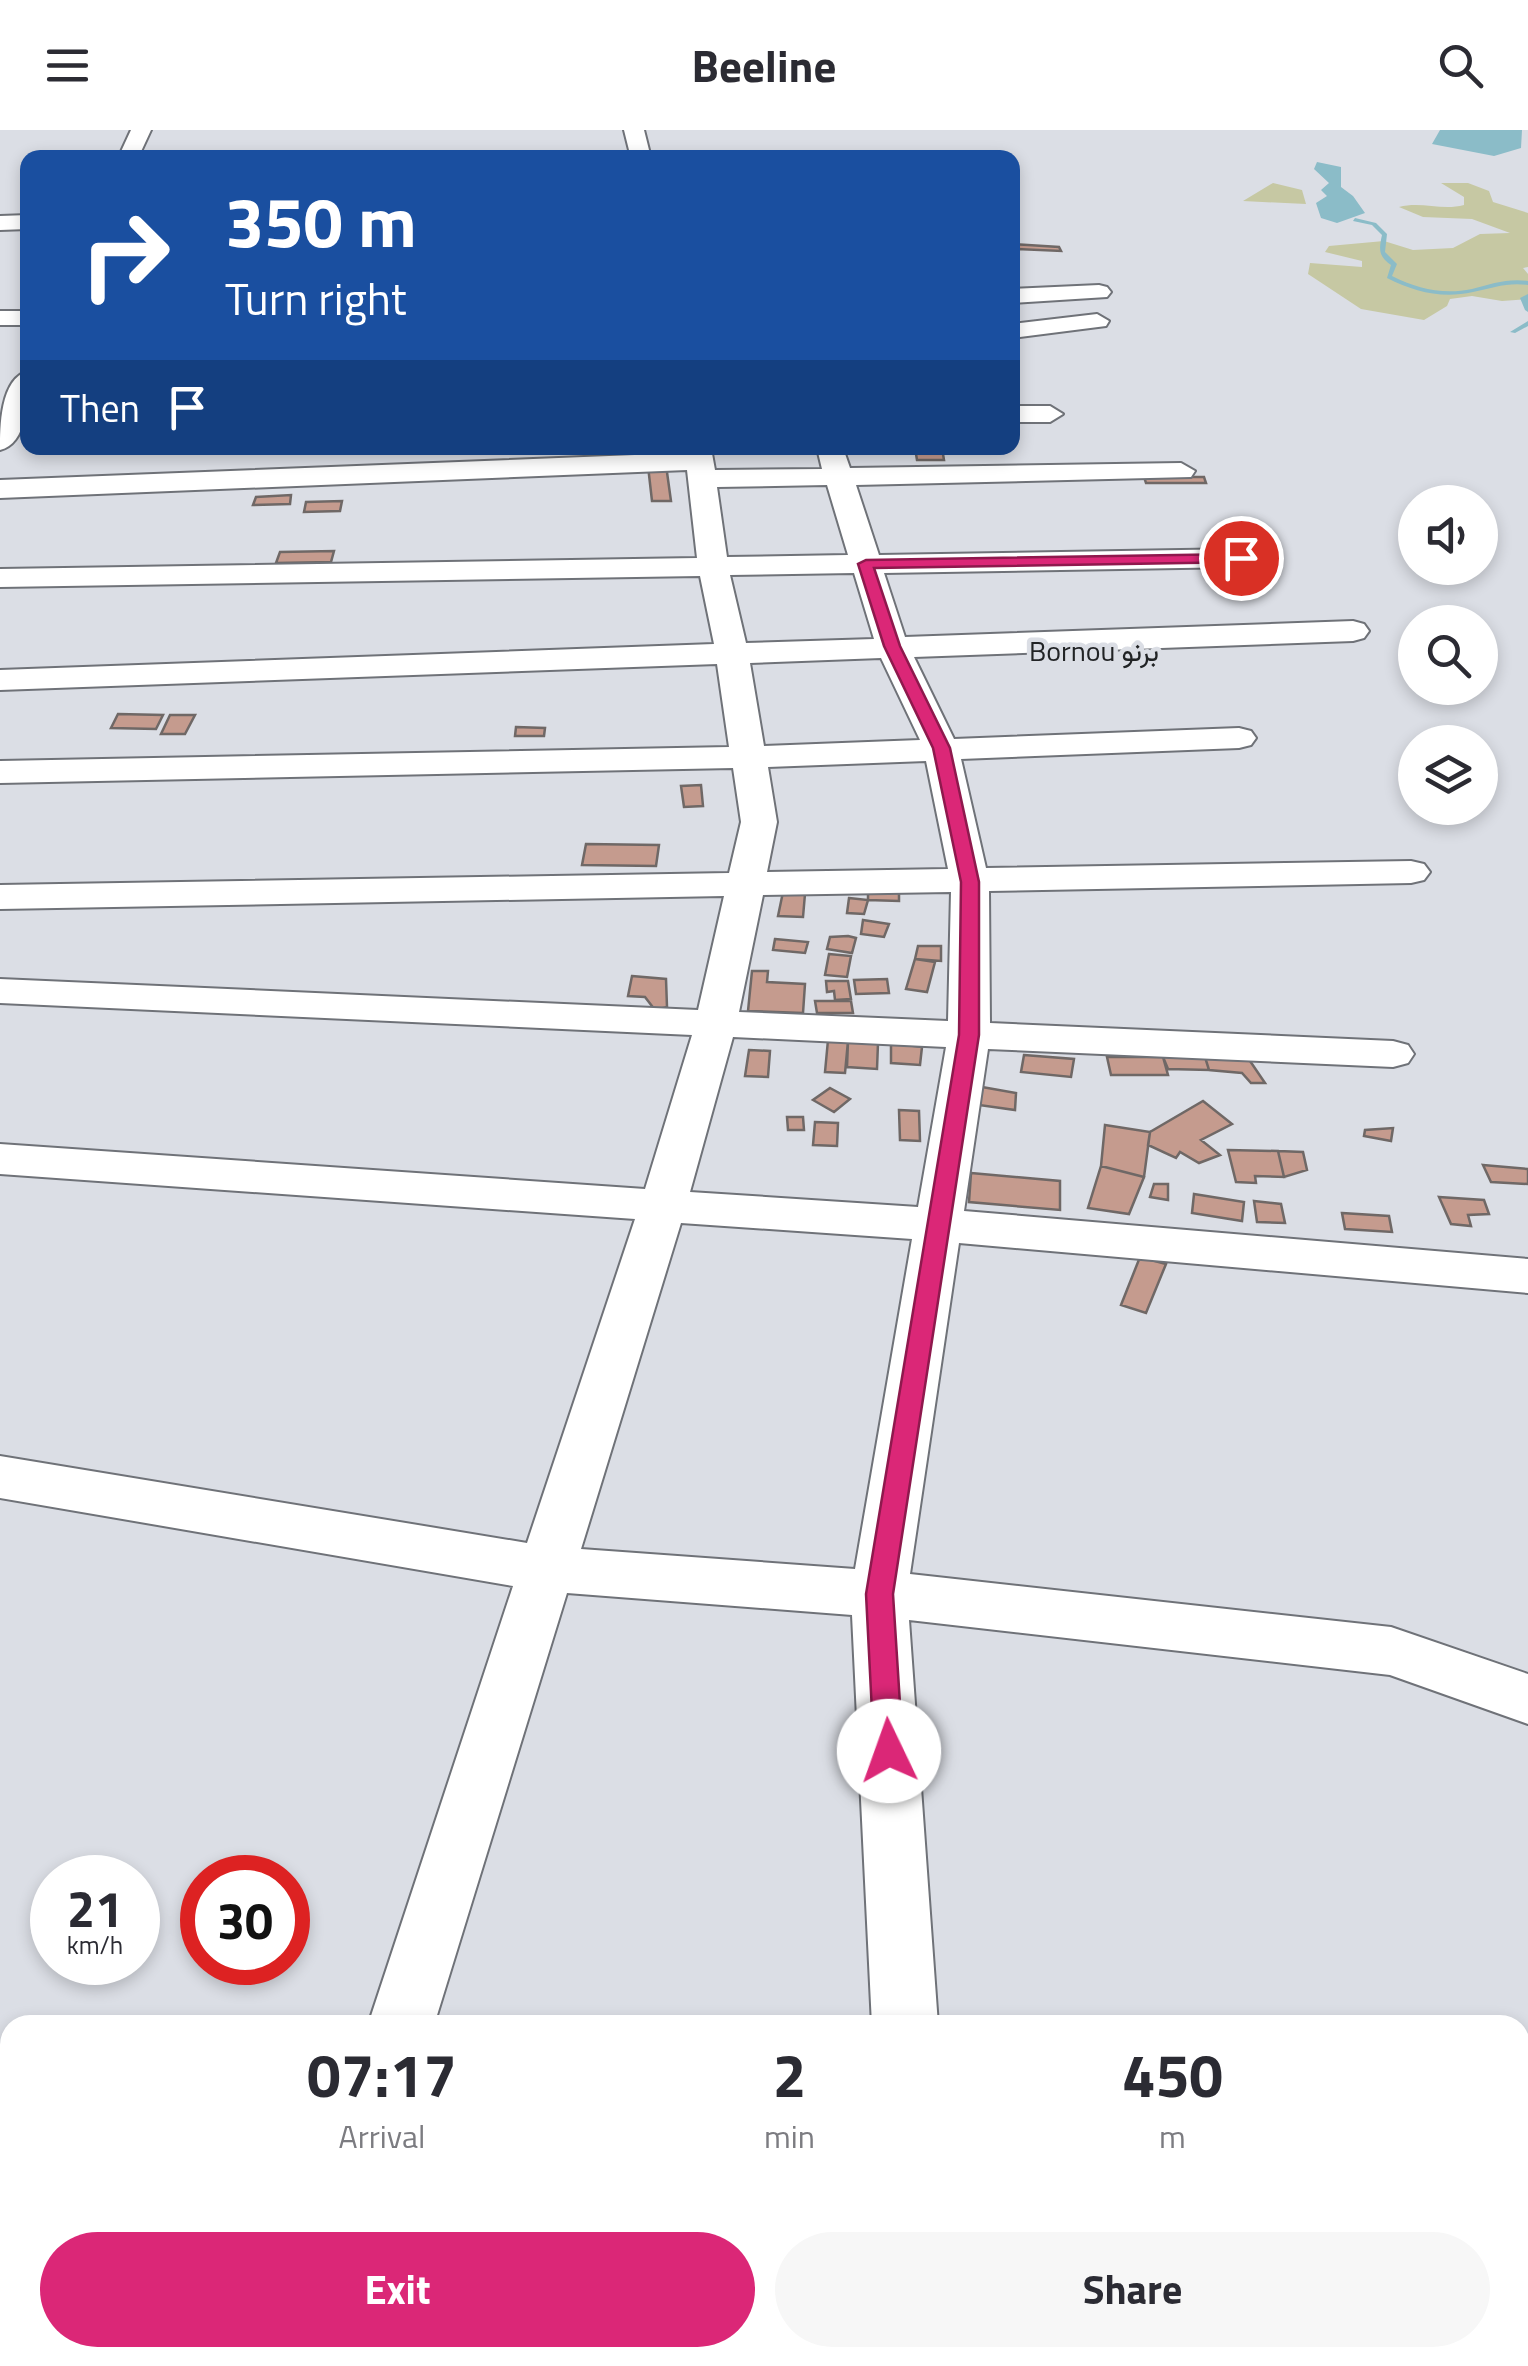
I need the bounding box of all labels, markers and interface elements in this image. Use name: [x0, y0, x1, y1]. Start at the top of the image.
text: Beeline: [692, 31, 836, 99]
icon: menu: [40, 38, 95, 93]
icon: search: [1433, 38, 1488, 93]
text: 350 m: [225, 168, 417, 274]
icon: right: [60, 190, 190, 320]
text: Turn right: [225, 264, 407, 332]
text: Then: [60, 379, 140, 437]
icon: arrive: [160, 380, 215, 435]
map controls: [1398, 485, 1498, 825]
button: sound: [1398, 485, 1498, 585]
pin: [1199, 516, 1284, 601]
icon: arrive: [1214, 531, 1269, 586]
button: search: [1398, 605, 1498, 705]
district label: Bornou برنو: [1029, 629, 1159, 672]
button: layers: [1398, 725, 1498, 825]
position arrow: [837, 1699, 941, 1803]
speed limit sign: 30: [180, 1855, 310, 1985]
text: 21: [67, 1870, 123, 1946]
text: km/h: [67, 1926, 123, 1964]
text: 07:17: [307, 2029, 457, 2120]
text: 2: [773, 2029, 806, 2120]
text: 450: [1122, 2029, 1223, 2120]
text: Arrival: [339, 2112, 425, 2160]
text: min: [764, 2112, 815, 2160]
text: m: [1159, 2112, 1186, 2160]
button: Exit: [40, 2232, 755, 2347]
button: Share: [775, 2232, 1490, 2347]

